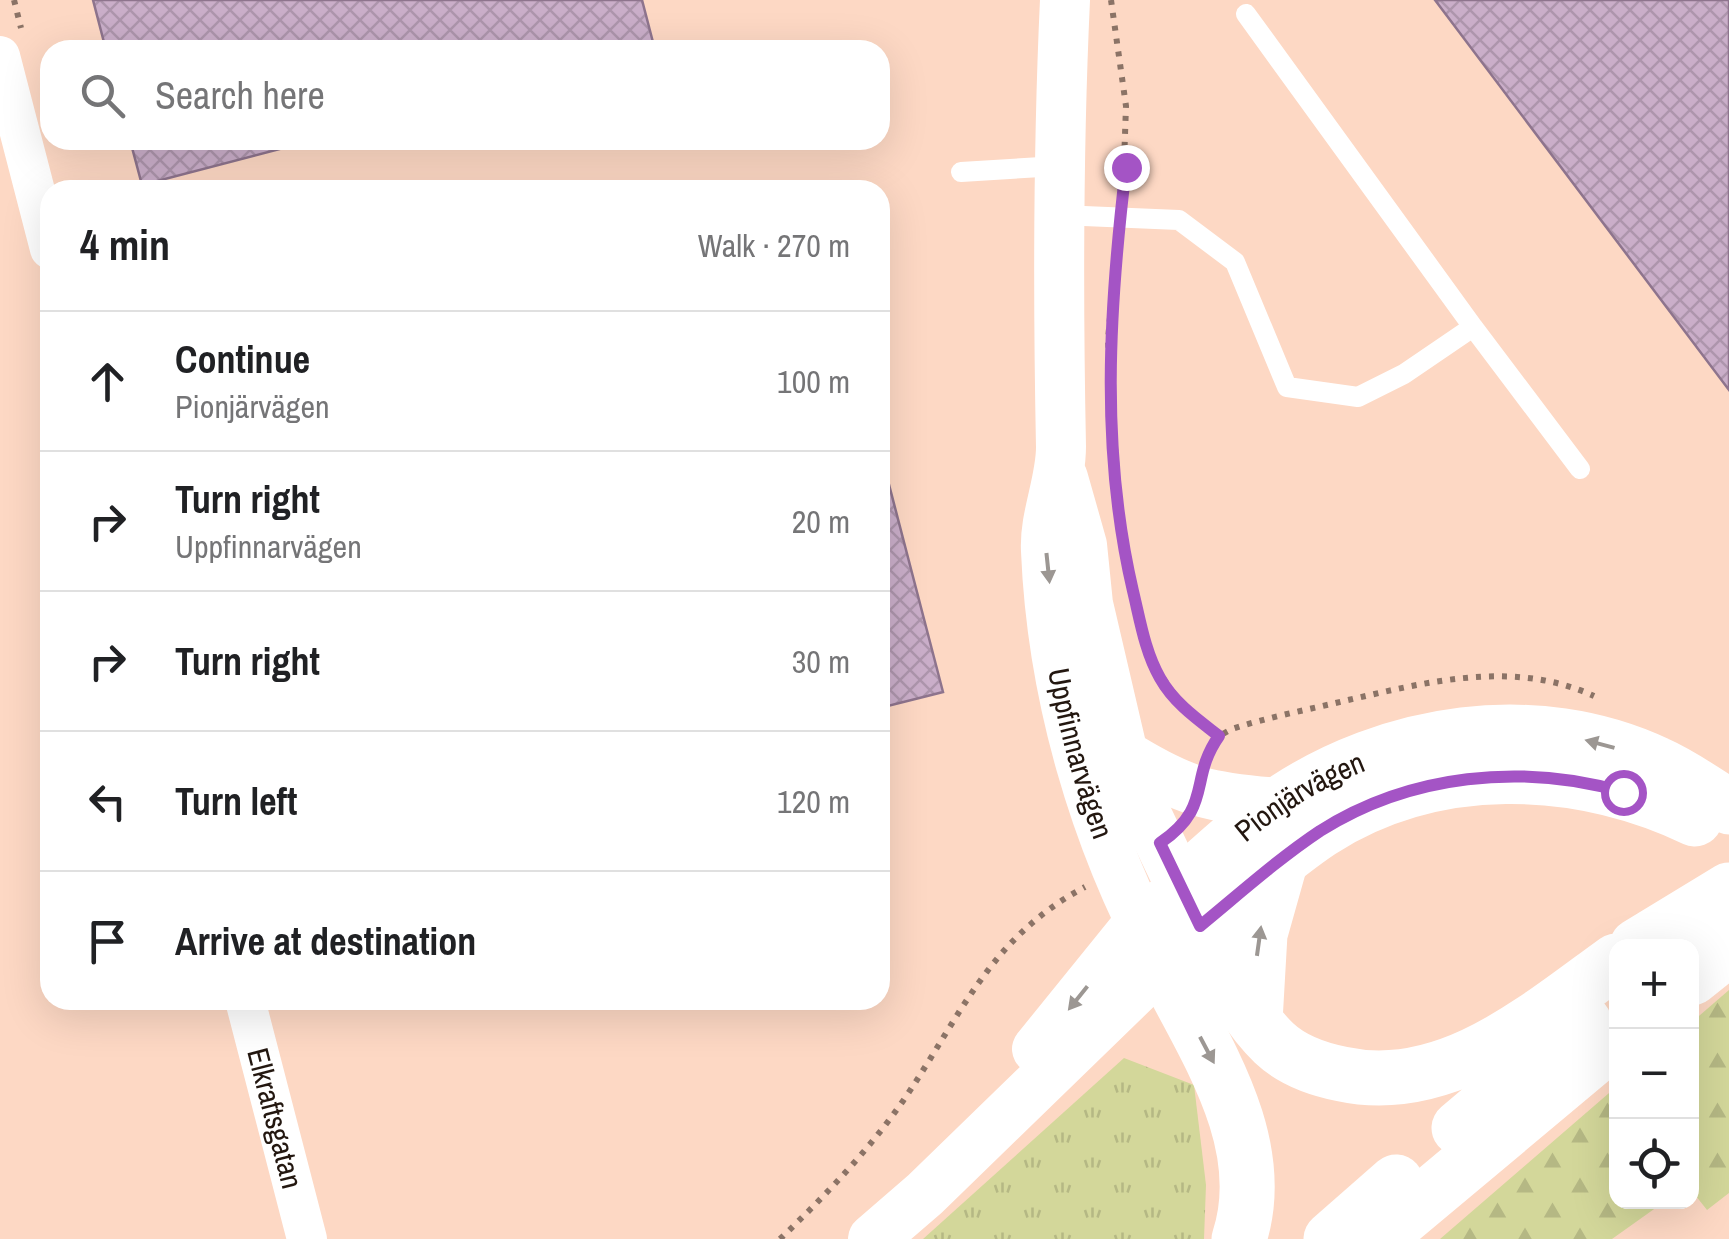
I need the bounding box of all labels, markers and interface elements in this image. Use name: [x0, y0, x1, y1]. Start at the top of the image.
search box: [40, 40, 890, 150]
icon: search: [75, 68, 130, 123]
text: Search here: [155, 70, 325, 121]
route end: [1104, 145, 1150, 191]
text: 4 min: [80, 217, 170, 273]
text: Walk · 270 m: [698, 224, 850, 267]
text: Continue: [175, 334, 310, 385]
icon: ahead: [80, 354, 135, 409]
text: 100 m: [777, 360, 850, 403]
text: Pionjärvägen: [175, 385, 330, 428]
text: Turn right: [175, 474, 320, 525]
icon: right: [80, 494, 135, 549]
text: 20 m: [792, 500, 850, 543]
text: Uppfinnarvägen: [175, 525, 362, 568]
one-way arrow: [1040, 552, 1056, 584]
icon: right: [80, 634, 135, 689]
text: Turn right: [175, 636, 320, 687]
text: 30 m: [792, 640, 850, 683]
street label: Uppfinnarvägen: [1039, 665, 1123, 844]
one-way arrow: [1585, 736, 1615, 751]
street label: Pionjärvägen: [1226, 742, 1370, 850]
route start: [1601, 770, 1647, 816]
icon: left: [80, 774, 135, 829]
text: Turn left: [175, 776, 297, 827]
text: 120 m: [777, 780, 850, 823]
icon: arrive: [80, 914, 135, 969]
text: Arrive at destination: [175, 916, 476, 967]
one-way arrow: [1252, 924, 1268, 956]
map controls: [1609, 939, 1699, 1209]
button: +: [1609, 939, 1699, 1029]
one-way arrow: [1068, 986, 1089, 1011]
button: −: [1609, 1029, 1699, 1119]
one-way arrow: [1198, 1036, 1215, 1064]
street label: Elkraftsgatan: [238, 1044, 313, 1193]
button: locate: [1609, 1119, 1699, 1209]

